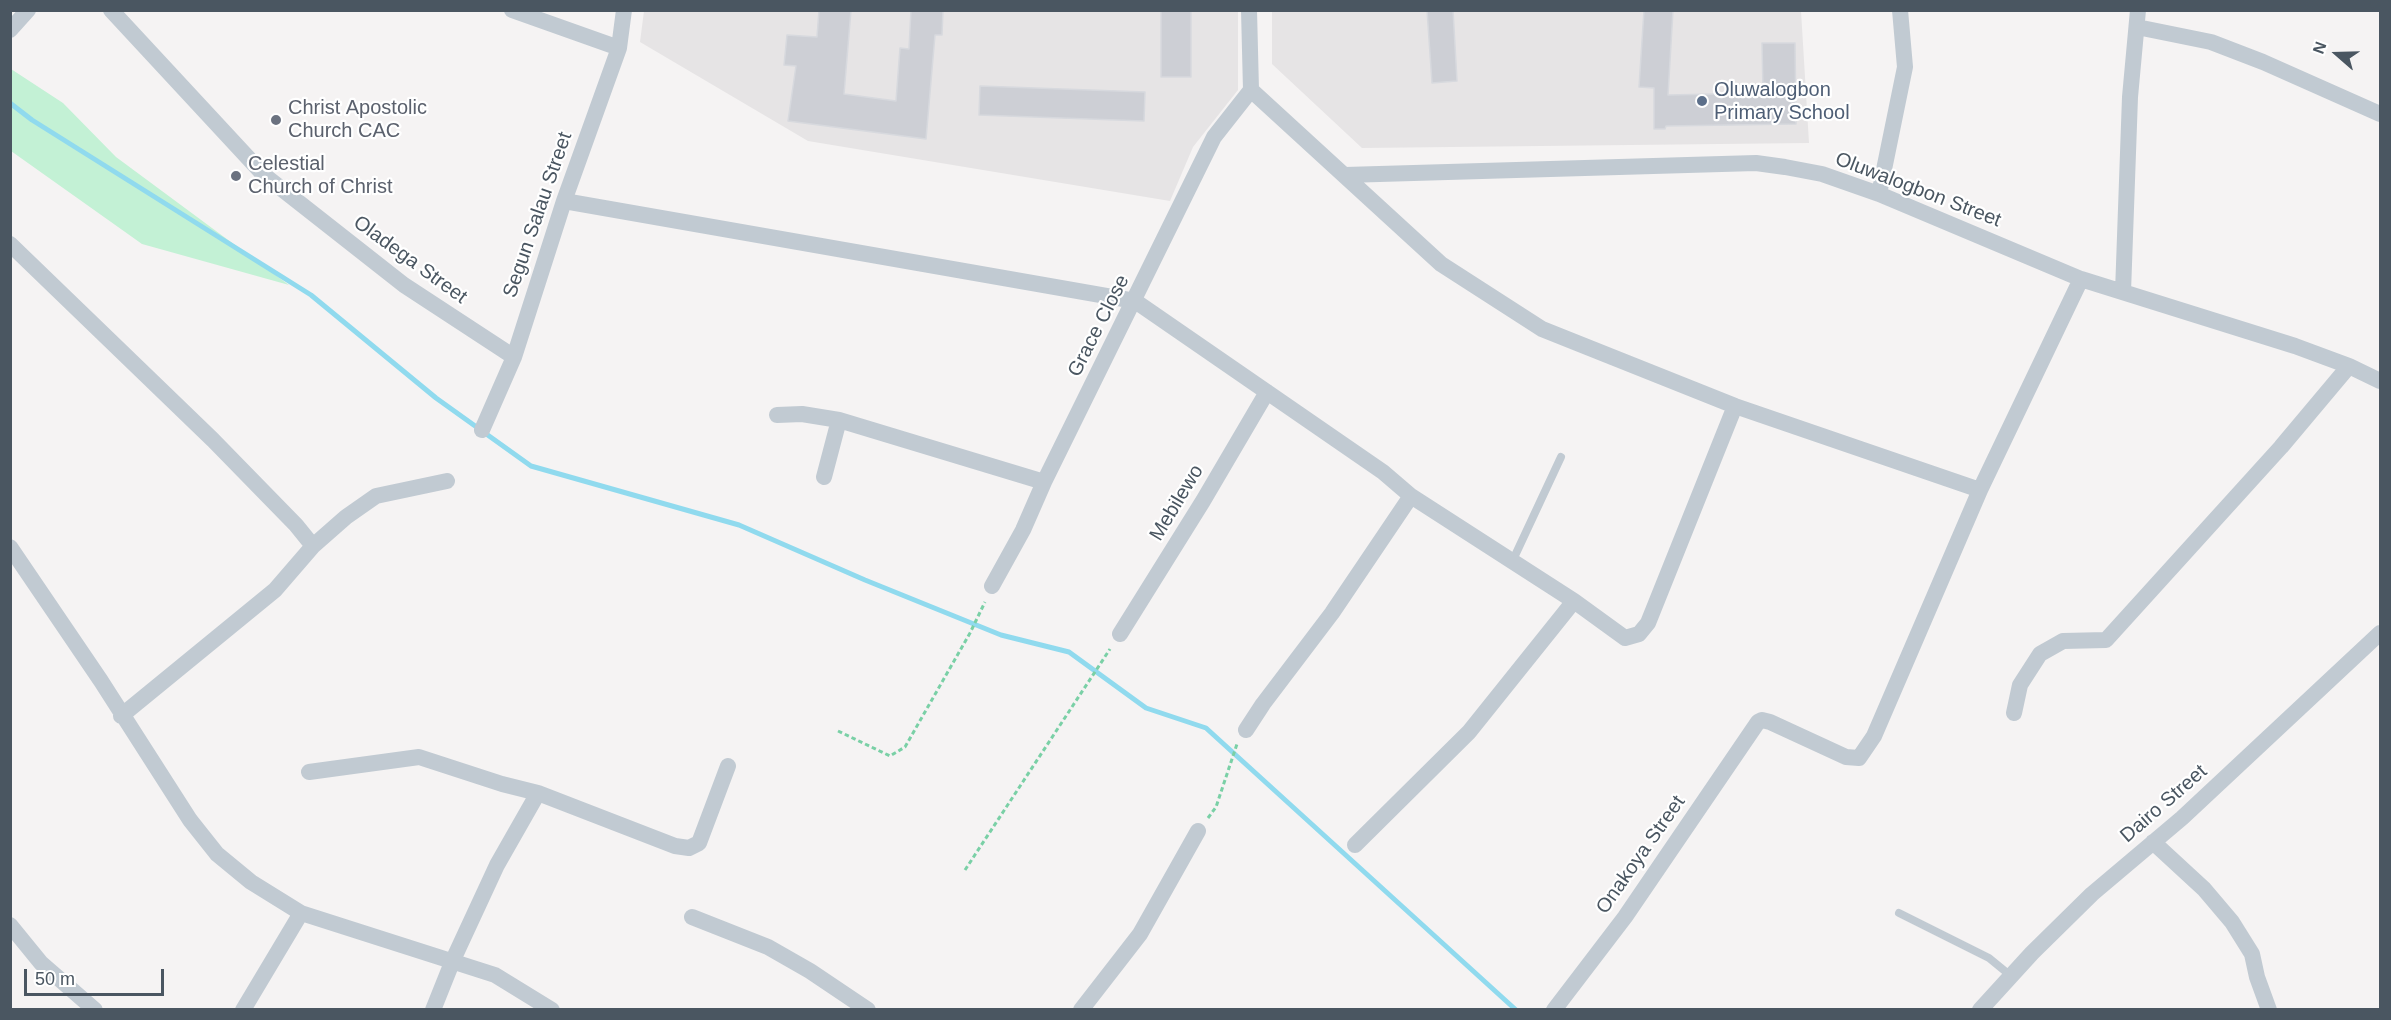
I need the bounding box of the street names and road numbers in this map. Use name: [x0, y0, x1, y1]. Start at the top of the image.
street label: Segun Salau Street: [498, 129, 578, 301]
street label: Oluwalogbon Street: [1832, 147, 2004, 233]
street label: Oladega Street: [349, 211, 471, 309]
street label: Grace Close: [1063, 271, 1135, 381]
street label: Mebilewo: [1145, 461, 1209, 545]
street label: Dairo Street: [2116, 760, 2212, 848]
street label: Onakoya Street: [1591, 791, 1691, 919]

